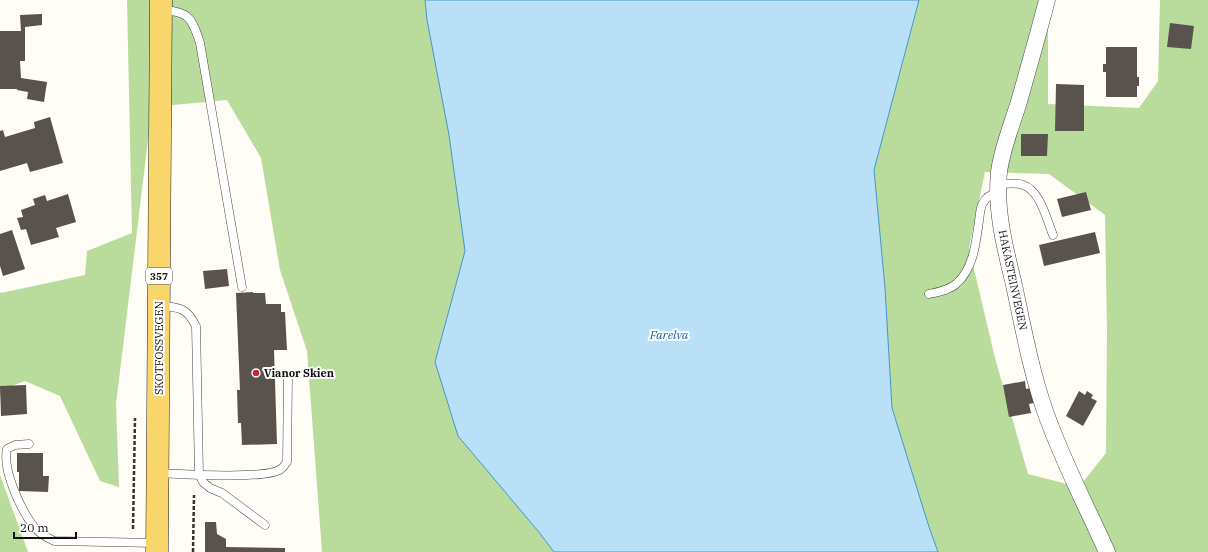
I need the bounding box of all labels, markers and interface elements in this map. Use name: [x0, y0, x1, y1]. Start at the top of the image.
street label: HAKASTEINVEGEN: [996, 228, 1031, 332]
road number: 357: [146, 268, 172, 284]
street label: SKOTFOSSVEGEN: [152, 300, 166, 395]
water label: Farelva: [649, 327, 689, 342]
place label: Vianor Skien: [264, 366, 334, 380]
marker: Vianor Skien: [251, 368, 261, 378]
scale bar: [14, 514, 76, 540]
text: 20 m: [20, 520, 49, 535]

